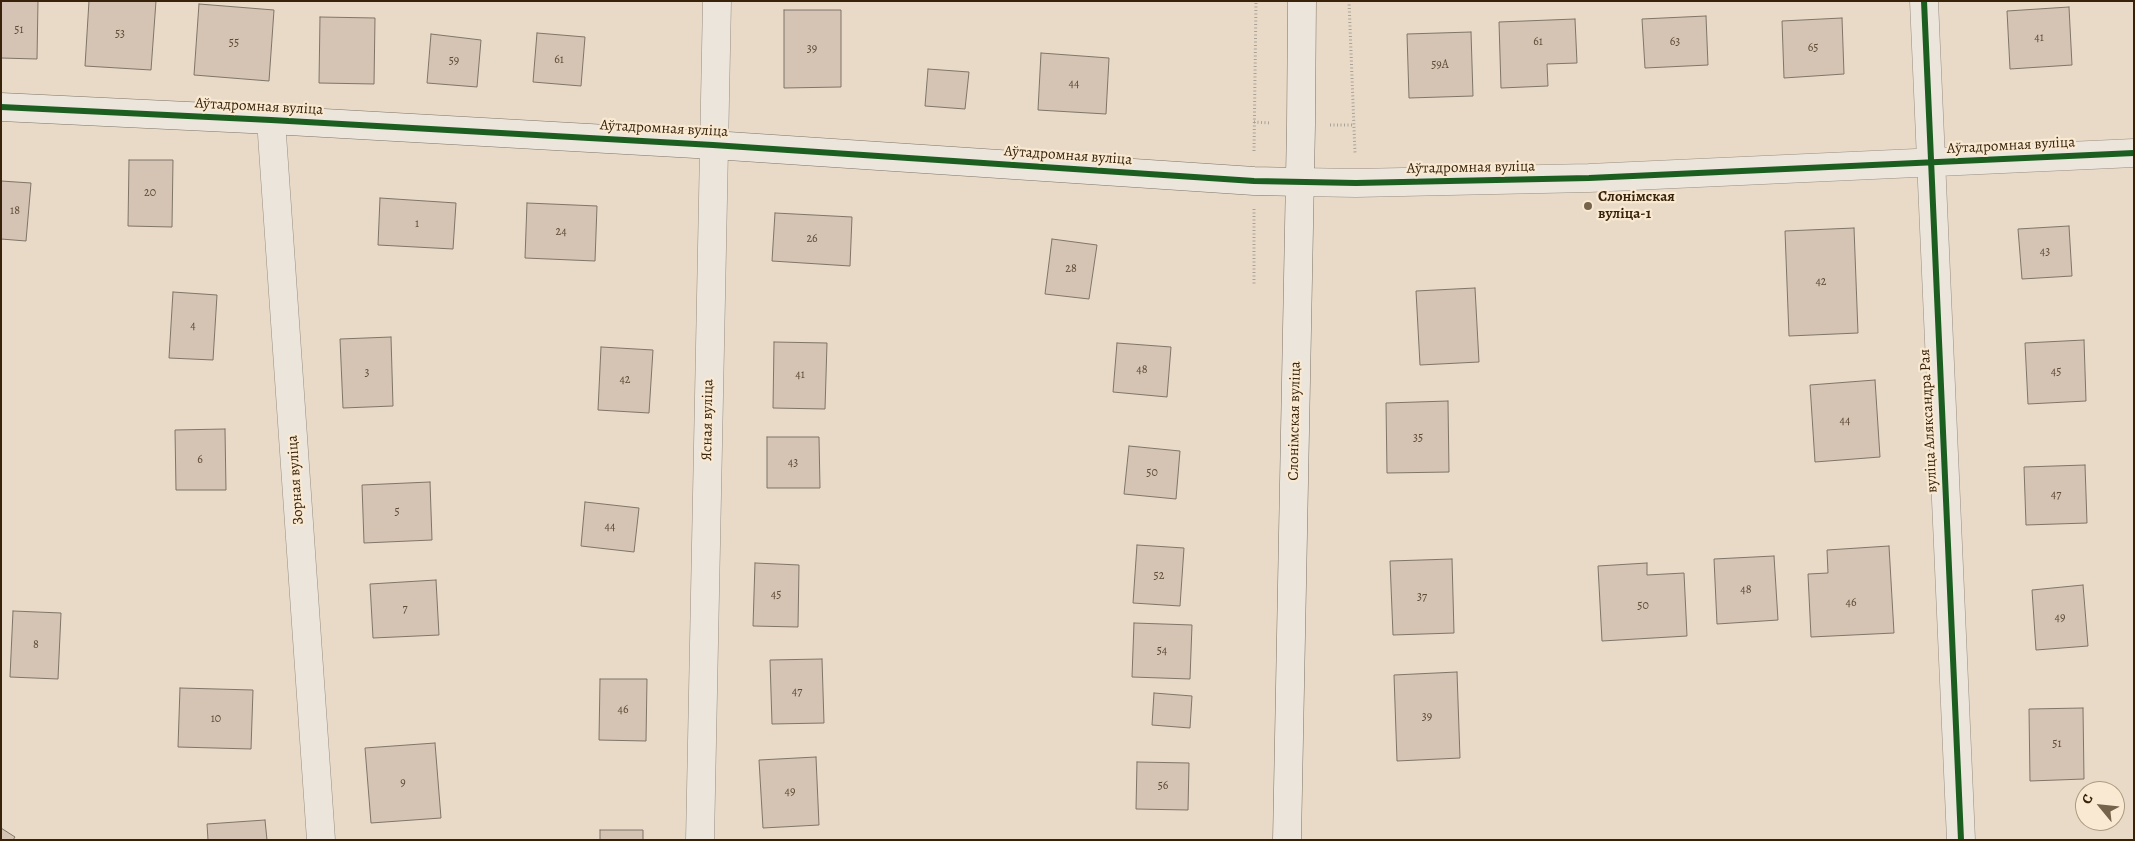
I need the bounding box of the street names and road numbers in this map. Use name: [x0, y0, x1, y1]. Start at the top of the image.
street label: Аўтадромная вуліца: [194, 95, 324, 119]
street label: Аўтадромная вуліца: [599, 117, 729, 141]
street label: Аўтадромная вуліца: [1946, 134, 2076, 158]
street label: Аўтадромная вуліца: [1003, 143, 1133, 169]
street label: Аўтадромная вуліца: [1407, 158, 1535, 178]
street label: вуліца Аляксандра Рая: [1916, 349, 1942, 493]
street label: Слонімская вуліца: [1285, 361, 1305, 481]
street label: Ясная вуліца: [698, 379, 718, 461]
street label: Зорная вуліца: [284, 434, 308, 526]

